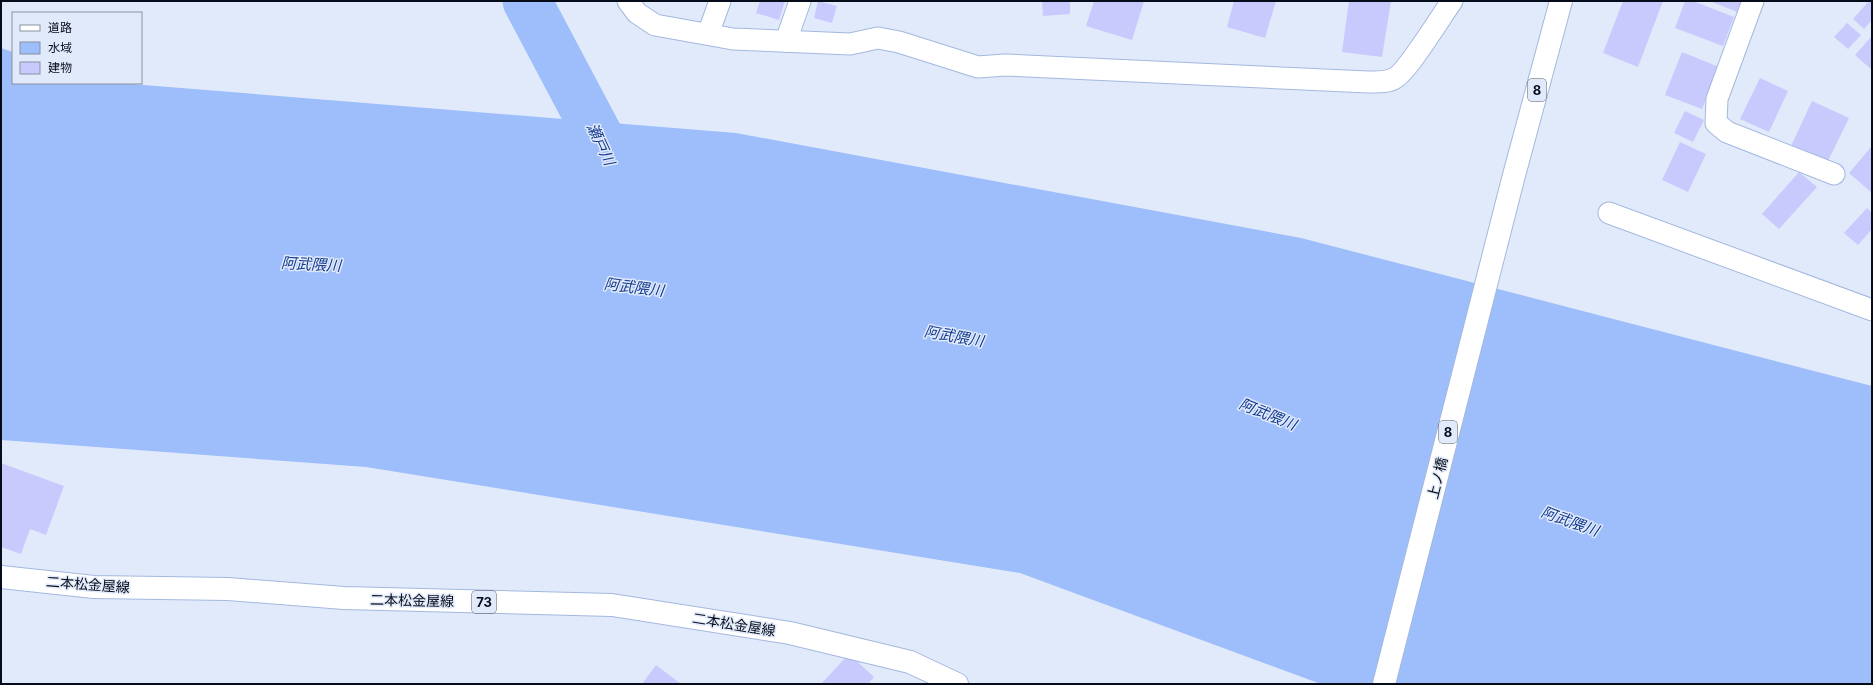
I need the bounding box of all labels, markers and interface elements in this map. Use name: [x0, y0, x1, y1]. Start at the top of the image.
legend: [12, 12, 142, 84]
text: 道路: [48, 20, 72, 35]
text: 水域: [48, 40, 72, 55]
text: 建物: [48, 60, 72, 75]
road number: 8: [1528, 79, 1546, 101]
water label: 瀬戸川: [583, 120, 620, 170]
water label: 阿武隈川: [281, 253, 343, 275]
water label: 阿武隈川: [603, 274, 667, 300]
water label: 阿武隈川: [923, 321, 987, 351]
water label: 阿武隈川: [1237, 394, 1301, 435]
road number: 8: [1439, 421, 1457, 443]
street label: 上ノ橋: [1424, 456, 1450, 500]
water label: 阿武隈川: [1539, 502, 1603, 541]
street label: 二本松金屋線: [46, 573, 130, 595]
street label: 二本松金屋線: [370, 591, 454, 609]
road number: 73: [472, 591, 496, 613]
street label: 二本松金屋線: [691, 609, 777, 639]

